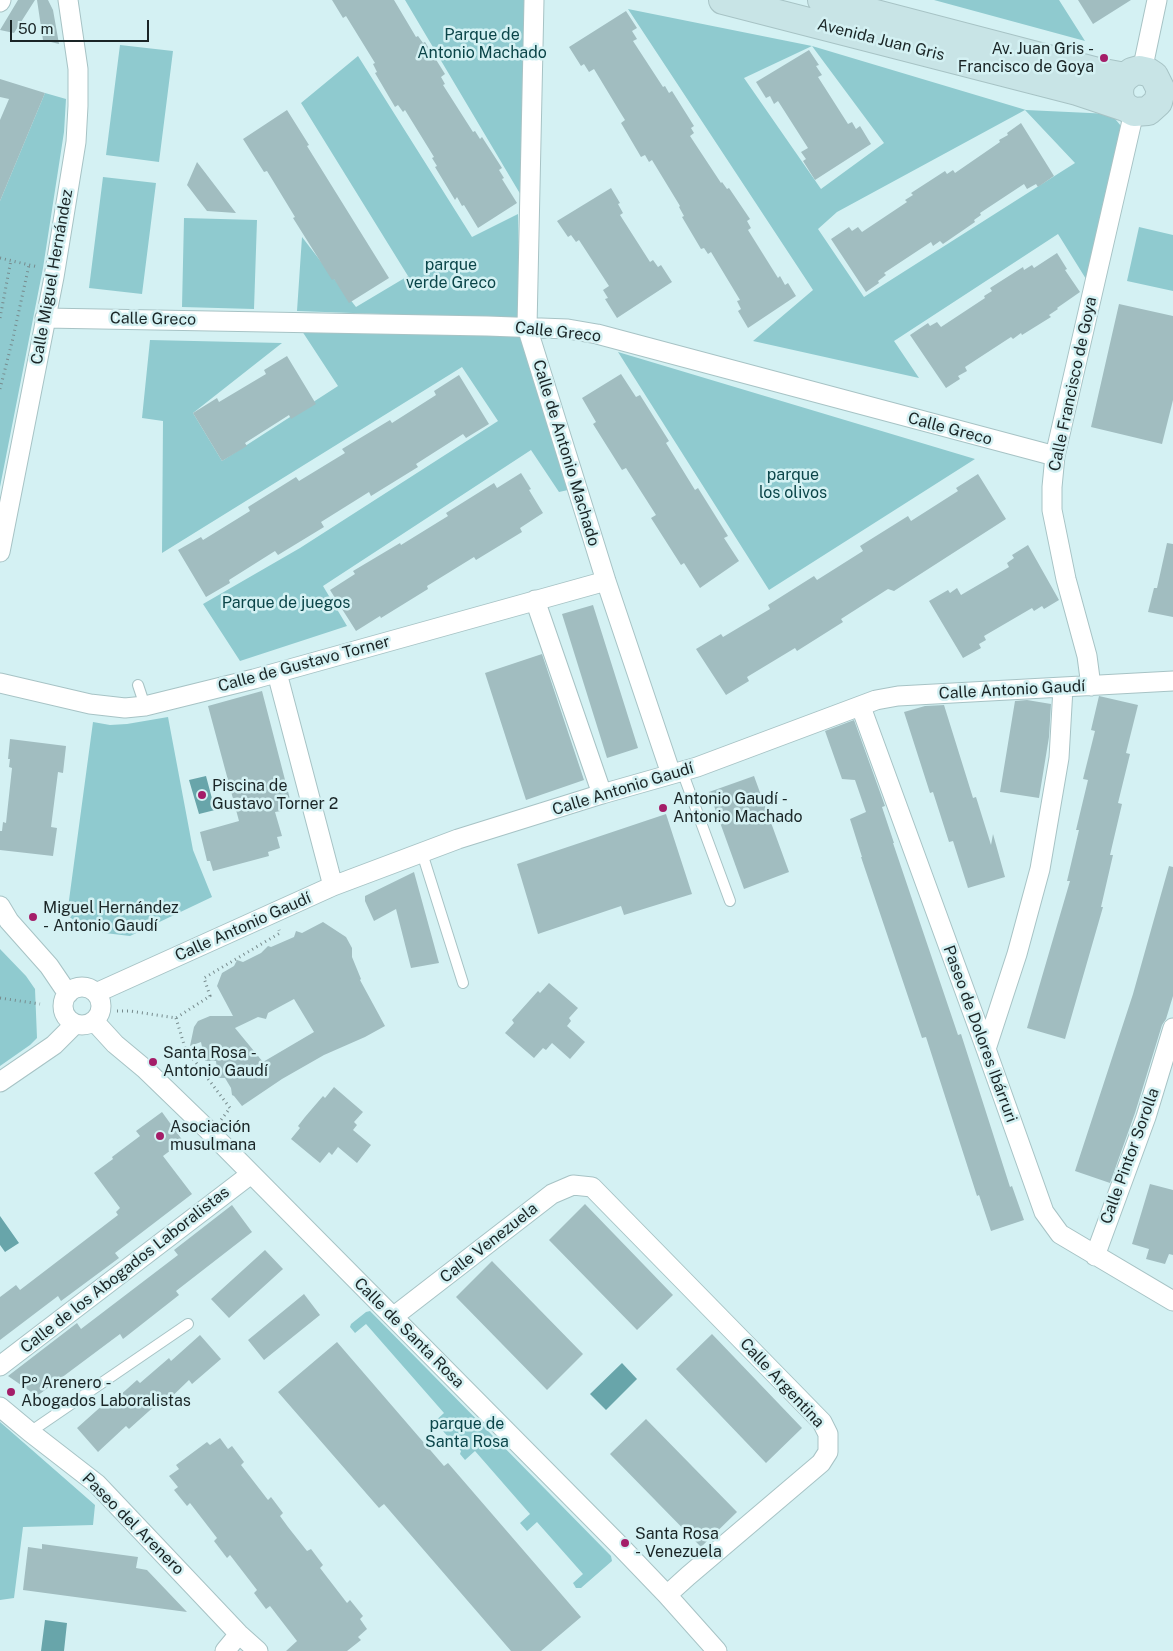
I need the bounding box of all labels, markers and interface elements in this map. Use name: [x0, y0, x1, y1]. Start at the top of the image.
scale bar: [12, 10, 151, 42]
street label: Avenida Juan Gris: [815, 15, 947, 65]
text: 50 m: [18, 20, 53, 37]
park label: Parque de Antonio Machado: [417, 25, 547, 63]
place label: Av. Juan Gris - Francisco de Goya: [958, 39, 1094, 77]
marker: Av. Juan Gris - Francisco de Goya: [1098, 52, 1110, 64]
street label: Calle Miguel Hernández: [27, 188, 77, 366]
park label: parque verde Greco: [406, 255, 496, 293]
street label: Calle Francisco de Goya: [1045, 295, 1101, 473]
street label: Calle Greco: [110, 309, 196, 329]
street label: Calle Greco: [514, 318, 602, 346]
street label: Calle de Antonio Machado: [528, 357, 604, 549]
street label: Calle Greco: [906, 409, 994, 449]
park label: parque los olivos: [759, 465, 827, 503]
park label: Parque de juegos: [222, 593, 350, 613]
street label: Calle de Gustavo Torner: [216, 632, 392, 696]
street label: Calle Antonio Gaudí: [938, 677, 1086, 703]
street label: Calle Antonio Gaudí: [550, 758, 696, 820]
place label: Piscina de Gustavo Torner 2: [212, 776, 338, 814]
marker: Piscina de Gustavo Torner 2: [196, 789, 208, 801]
place label: Antonio Gaudí - Antonio Machado: [673, 789, 803, 827]
marker: Antonio Gaudí - Antonio Machado: [657, 802, 669, 814]
street label: Calle Antonio Gaudí: [172, 888, 314, 966]
place label: Miguel Hernández - Antonio Gaudí: [43, 898, 179, 936]
marker: Miguel Hernández - Antonio Gaudí: [27, 911, 39, 923]
street label: Paseo de Dolores Ibárruri: [939, 943, 1021, 1125]
place label: Santa Rosa - Antonio Gaudí: [163, 1043, 268, 1081]
marker: Santa Rosa - Antonio Gaudí: [147, 1056, 159, 1068]
street label: Calle Pintor Sorolla: [1096, 1085, 1164, 1227]
place label: Asociación musulmana: [170, 1117, 256, 1155]
marker: Asociación musulmana: [154, 1130, 166, 1142]
street label: Calle de los Abogados Laboralistas: [17, 1183, 233, 1357]
street label: Calle Venezuela: [436, 1199, 542, 1287]
street label: Calle de Santa Rosa: [350, 1274, 468, 1392]
street label: Calle Argentina: [736, 1334, 828, 1432]
place label: Pº Arenero - Abogados Laboralistas: [21, 1373, 191, 1411]
marker: Pº Arenero - Abogados Laboralistas: [5, 1386, 17, 1398]
park label: parque de Santa Rosa: [425, 1414, 509, 1452]
street label: Paseo del Arenero: [78, 1469, 188, 1579]
place label: Santa Rosa - Venezuela: [635, 1524, 722, 1562]
marker: Santa Rosa - Venezuela: [619, 1537, 631, 1549]

